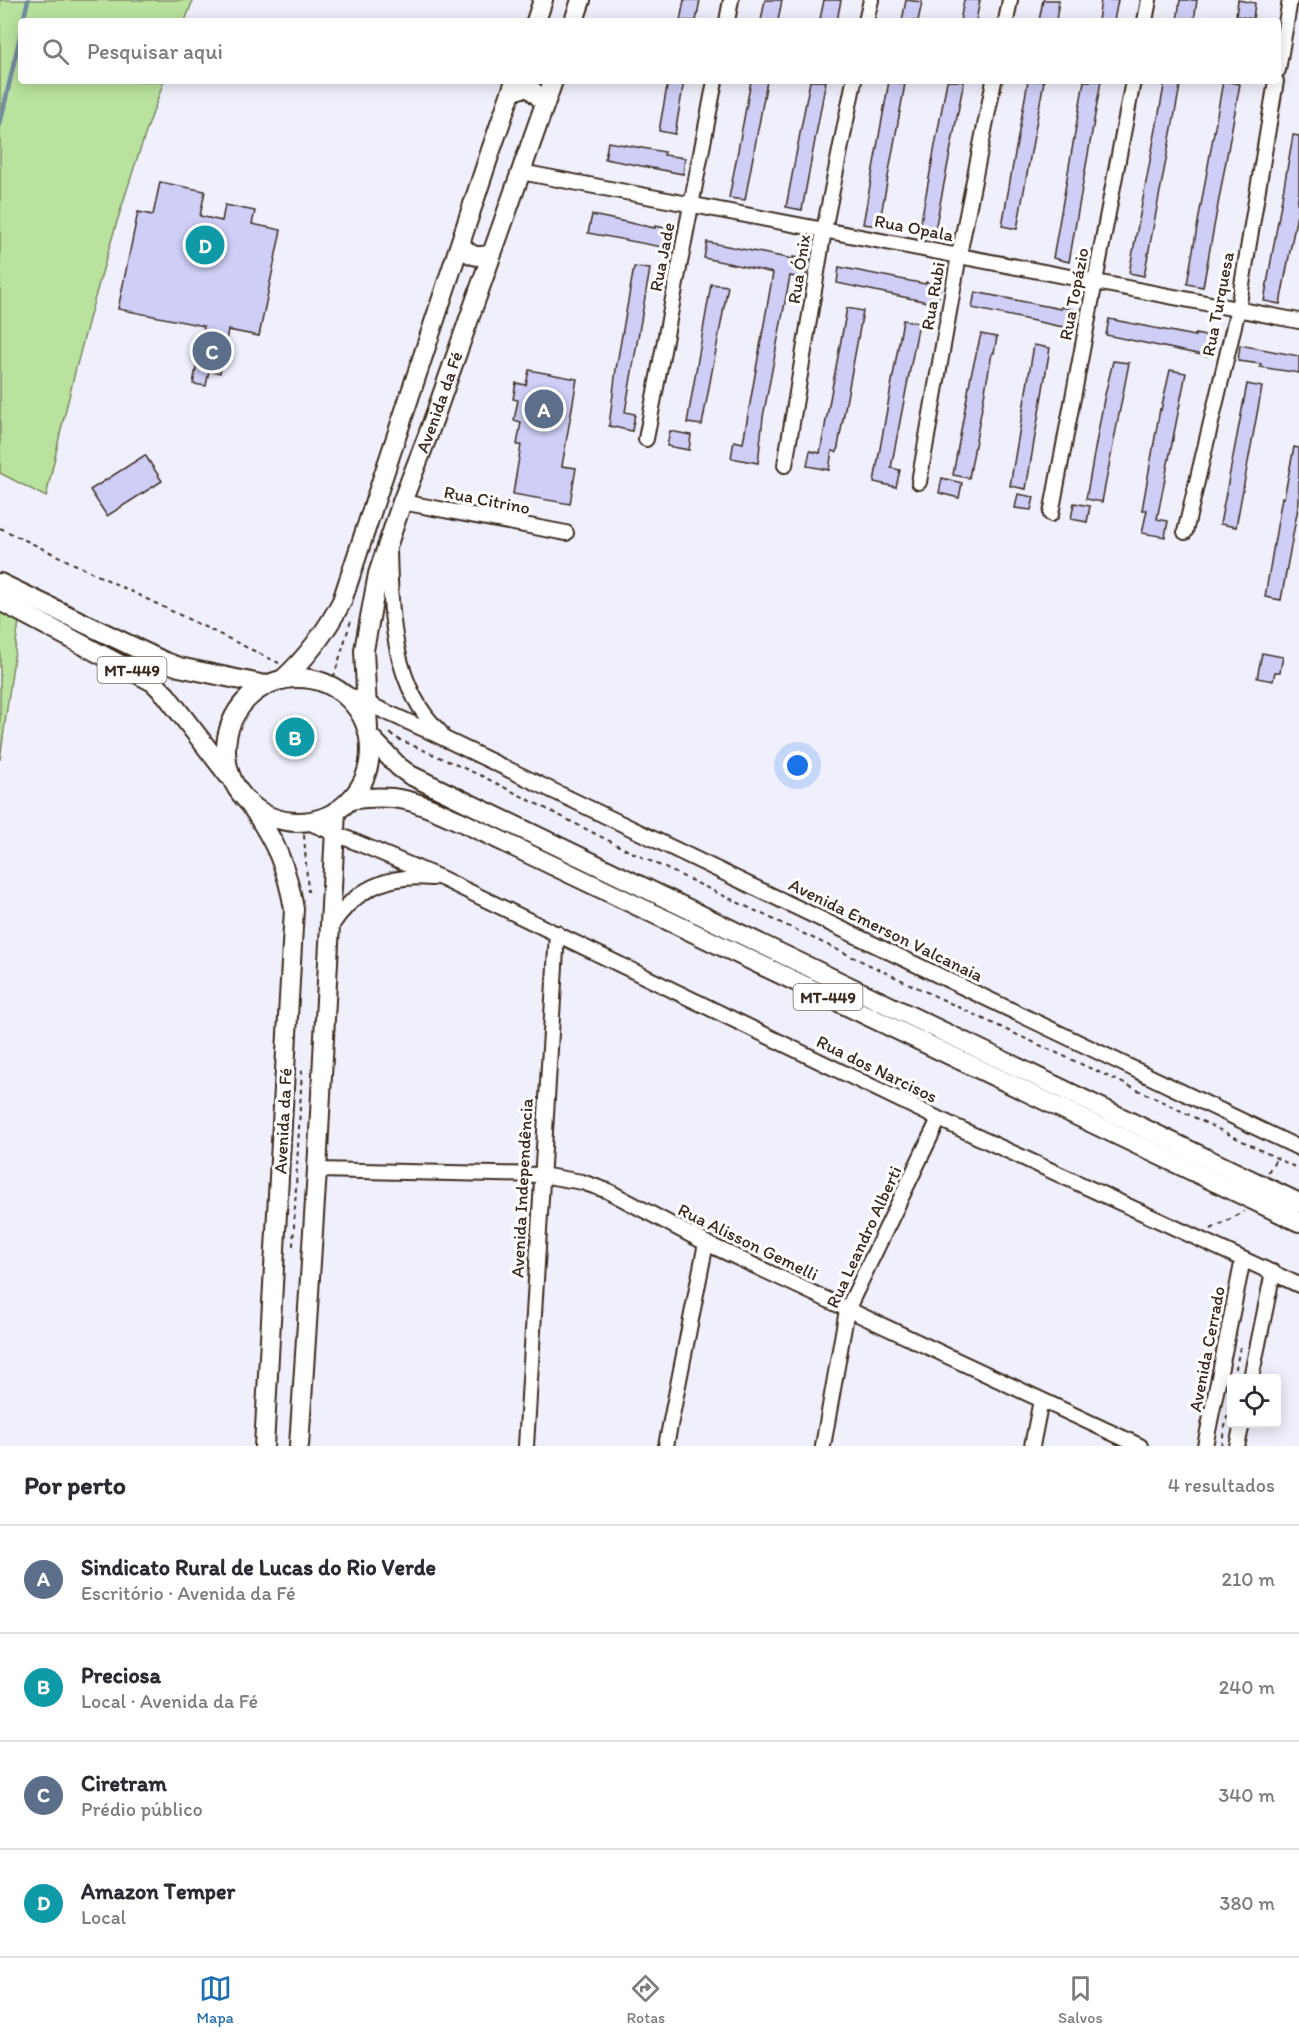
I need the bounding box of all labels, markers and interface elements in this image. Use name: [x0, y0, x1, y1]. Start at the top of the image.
search box: [18, 18, 1281, 84]
icon: search: [39, 35, 72, 68]
text: Pesquisar aqui: [87, 38, 223, 65]
street label: Rua Opala: [873, 210, 956, 247]
street label: Rua Jade: [645, 221, 679, 293]
pin: D: [186, 222, 224, 268]
street label: Rua Ónix: [783, 232, 815, 305]
street label: Rua Topázio: [1054, 246, 1094, 342]
street label: Rua Turquesa: [1197, 249, 1239, 358]
street label: Rua Rubi: [916, 260, 950, 332]
pin: C: [192, 328, 232, 374]
street label: Avenida da Fé: [411, 348, 468, 456]
pin: A: [524, 386, 564, 432]
street label: Rua Citrino: [442, 481, 532, 519]
road number: MT-449: [98, 657, 166, 683]
pin: B: [276, 714, 314, 760]
your location: [783, 751, 812, 780]
street label: Avenida Emerson Valcanaia: [785, 873, 987, 987]
road number: MT-449: [794, 984, 862, 1010]
street label: Rua dos Narcisos: [813, 1030, 941, 1108]
street label: Avenida da Fé: [269, 1067, 297, 1175]
street label: Avenida Independência: [506, 1097, 538, 1278]
street label: Rua Leandro Alberti: [821, 1162, 907, 1312]
street label: Rua Alisson Gemelli: [674, 1198, 822, 1286]
street label: Avenida Cerrado: [1184, 1284, 1230, 1414]
map controls: [1227, 1374, 1281, 1428]
button: locate: [1227, 1374, 1281, 1428]
text: Por perto: [24, 1469, 126, 1501]
text: 4 resultados: [1168, 1473, 1275, 1497]
text: Sindicato Rural de Lucas do Rio Verde: [81, 1554, 436, 1581]
text: A: [37, 1567, 50, 1591]
text: 210 m: [1222, 1567, 1275, 1591]
text: Escritório · Avenida da Fé: [81, 1581, 295, 1605]
text: Preciosa: [81, 1662, 161, 1689]
text: B: [37, 1675, 50, 1699]
text: 240 m: [1219, 1675, 1275, 1699]
text: Local · Avenida da Fé: [81, 1689, 258, 1713]
text: Ciretram: [81, 1770, 167, 1797]
text: C: [37, 1783, 50, 1807]
text: 340 m: [1218, 1783, 1275, 1807]
text: Prédio público: [81, 1797, 203, 1821]
text: Amazon Temper: [81, 1878, 235, 1905]
text: D: [37, 1891, 50, 1915]
text: 380 m: [1220, 1891, 1275, 1915]
text: Local: [81, 1905, 126, 1929]
tab: Mapa: [196, 1972, 234, 2027]
tab: Rotas: [626, 1972, 665, 2027]
tab: Salvos: [1058, 1972, 1103, 2027]

